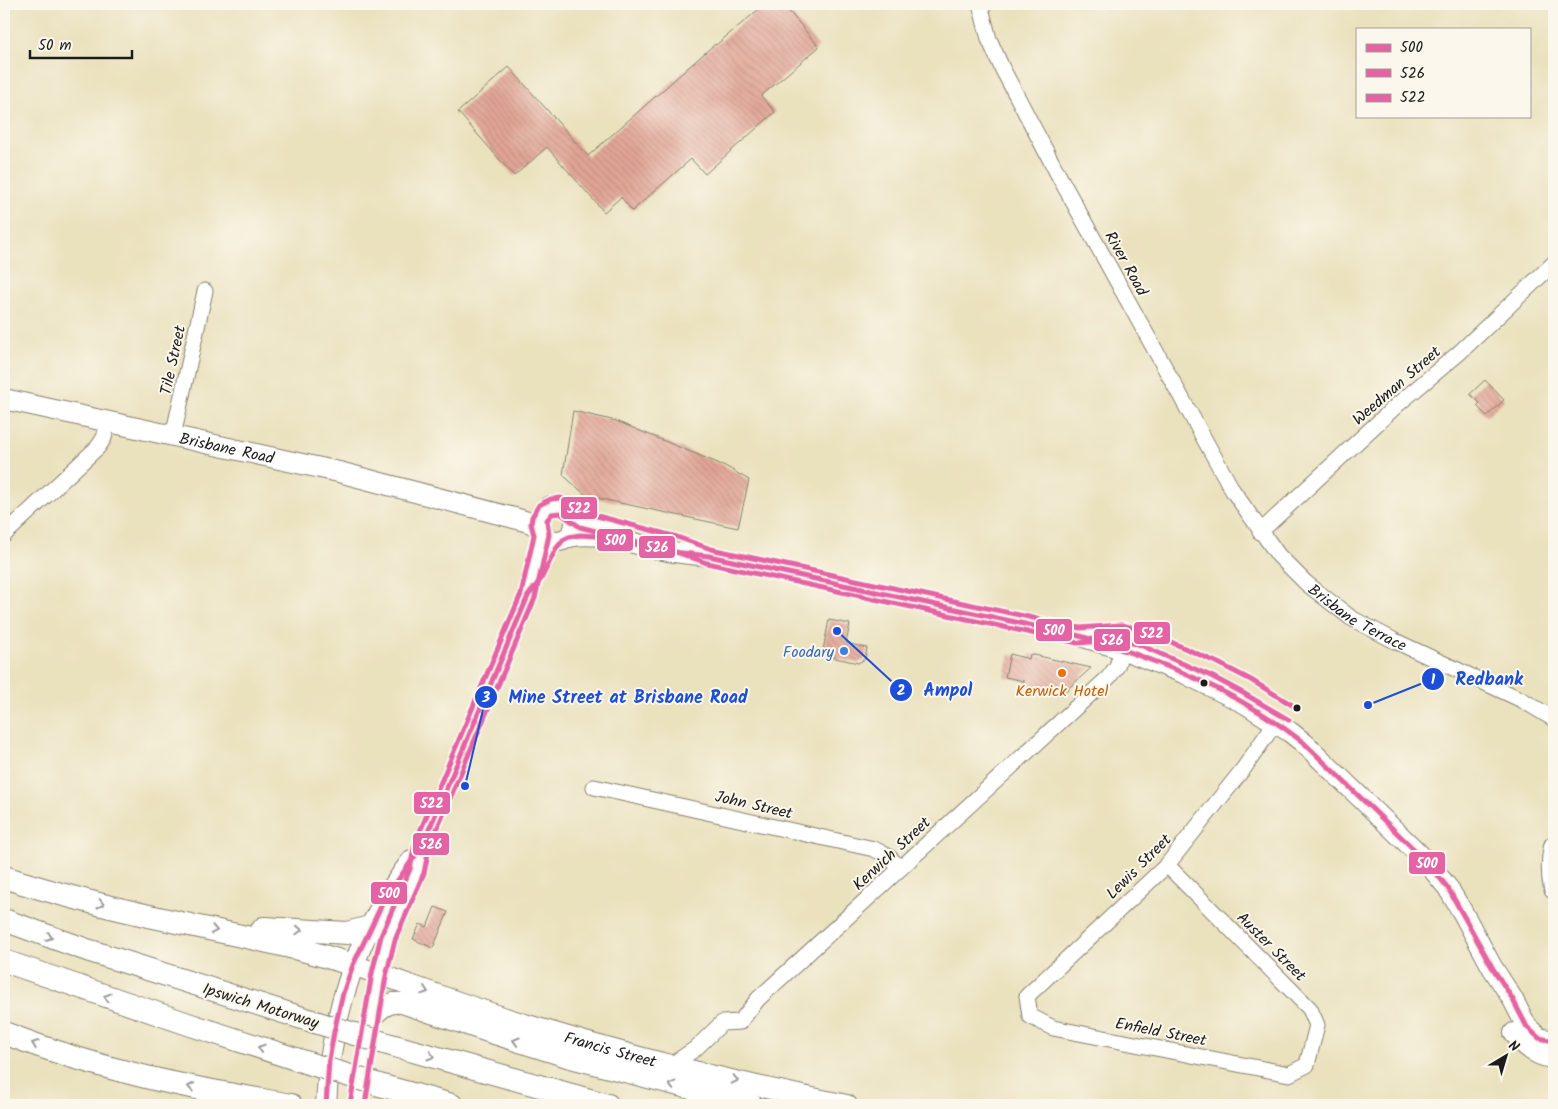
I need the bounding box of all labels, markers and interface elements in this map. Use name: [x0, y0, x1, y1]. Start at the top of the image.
scale bar: [30, 28, 132, 60]
legend: [1356, 28, 1530, 118]
text: 50 m: [38, 34, 72, 58]
text: 500: [1400, 36, 1424, 60]
text: 526: [1400, 62, 1425, 86]
text: 522: [1400, 86, 1426, 110]
street label: River Road: [1098, 227, 1154, 302]
street label: Tile Street: [154, 322, 193, 397]
street label: Weedman Street: [1347, 340, 1448, 432]
street label: Brisbane Road: [177, 427, 277, 472]
line badge: 522: [560, 496, 598, 520]
text: 522: [566, 498, 591, 520]
line badge: 500: [596, 528, 634, 552]
text: 500: [603, 530, 627, 552]
line badge: 526: [638, 535, 676, 559]
text: 526: [645, 537, 669, 559]
street label: Brisbane Terrace: [1302, 578, 1410, 659]
line badge: 500: [1035, 618, 1073, 642]
text: 500: [1042, 620, 1066, 642]
line badge: 522: [1133, 621, 1171, 645]
text: 522: [1139, 623, 1164, 645]
line badge: 526: [1093, 628, 1131, 652]
text: 526: [1100, 630, 1124, 652]
place label: Foodary: [783, 640, 834, 665]
marker: Foodary: [838, 645, 850, 657]
callout: Redbank: [1421, 662, 1533, 695]
text: Redbank: [1455, 666, 1524, 695]
marker: Kerwick Hotel: [1056, 667, 1068, 679]
text: 1: [1431, 668, 1436, 692]
callout: Ampol: [889, 673, 983, 706]
text: Ampol: [924, 677, 973, 706]
unlabelled marker: [1199, 678, 1209, 688]
text: 2: [897, 679, 906, 703]
place label: Kerwick Hotel: [1016, 679, 1108, 704]
callout: Mine Street at Brisbane Road: [473, 680, 758, 713]
text: Mine Street at Brisbane Road: [508, 684, 748, 713]
text: 3: [481, 686, 490, 710]
unlabelled marker: [1292, 703, 1302, 713]
street label: John Street: [712, 784, 796, 827]
line badge: 522: [413, 791, 451, 815]
text: 522: [419, 793, 444, 815]
street label: Kerwich Street: [847, 811, 937, 897]
street label: Lewis Street: [1100, 828, 1178, 906]
line badge: 526: [412, 832, 450, 856]
text: 526: [419, 834, 443, 856]
line badge: 500: [1408, 851, 1446, 875]
text: 500: [1415, 853, 1439, 875]
line badge: 500: [370, 881, 408, 905]
text: 500: [377, 883, 401, 905]
one-way arrow: [97, 898, 106, 909]
street label: Auster Street: [1230, 906, 1312, 988]
one-way arrow: [209, 924, 218, 935]
one-way arrow: [296, 925, 304, 936]
one-way arrow: [45, 931, 53, 941]
street label: Ipswich Motorway: [199, 977, 322, 1036]
one-way arrow: [420, 985, 429, 995]
one-way arrow: [103, 993, 111, 1003]
street label: Enfield Street: [1113, 1011, 1209, 1054]
street label: Francis Street: [561, 1026, 660, 1075]
north arrow: [1480, 1032, 1530, 1082]
text: N: [1503, 1035, 1524, 1058]
one-way arrow: [512, 1036, 520, 1046]
one-way arrow: [31, 1040, 40, 1050]
one-way arrow: [257, 1043, 266, 1053]
one-way arrow: [427, 1051, 435, 1061]
one-way arrow: [731, 1074, 739, 1085]
one-way arrow: [668, 1080, 677, 1091]
one-way arrow: [187, 1083, 196, 1093]

